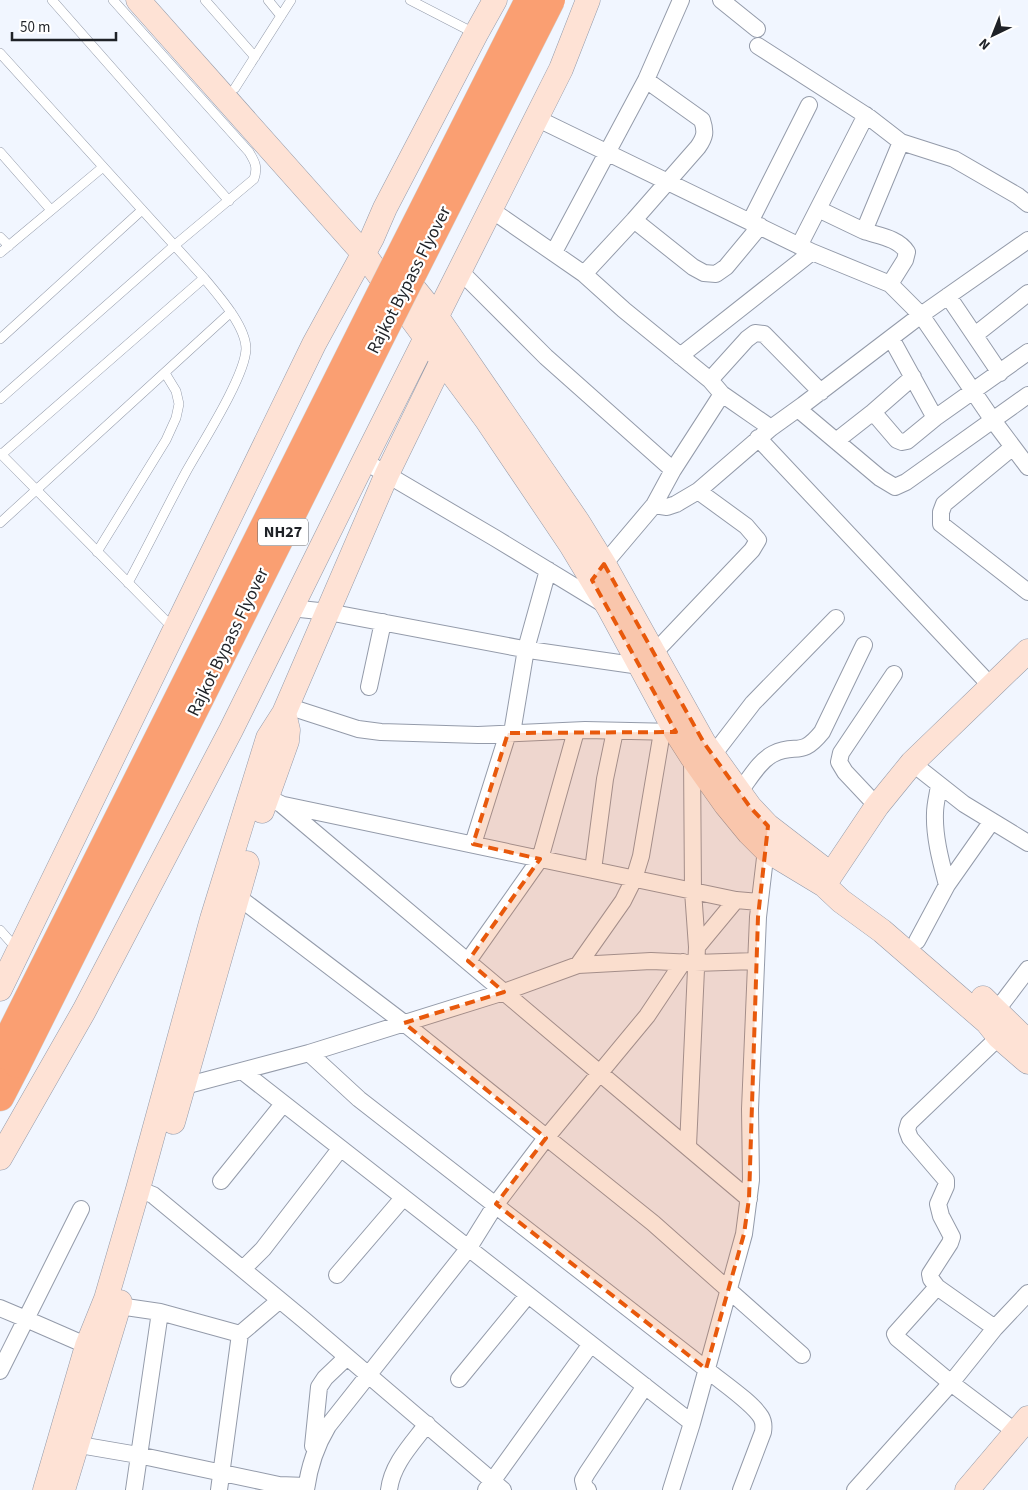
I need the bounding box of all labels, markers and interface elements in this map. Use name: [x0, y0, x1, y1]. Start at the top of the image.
scale bar: [12, 10, 116, 42]
north arrow: [968, 10, 1018, 60]
text: 50 m: [20, 17, 50, 38]
text: N: [975, 33, 995, 54]
street label: Rajkot Bypass Flyover: [361, 201, 457, 358]
road number: NH27: [258, 518, 308, 546]
street label: Rajkot Bypass Flyover: [181, 563, 275, 721]

